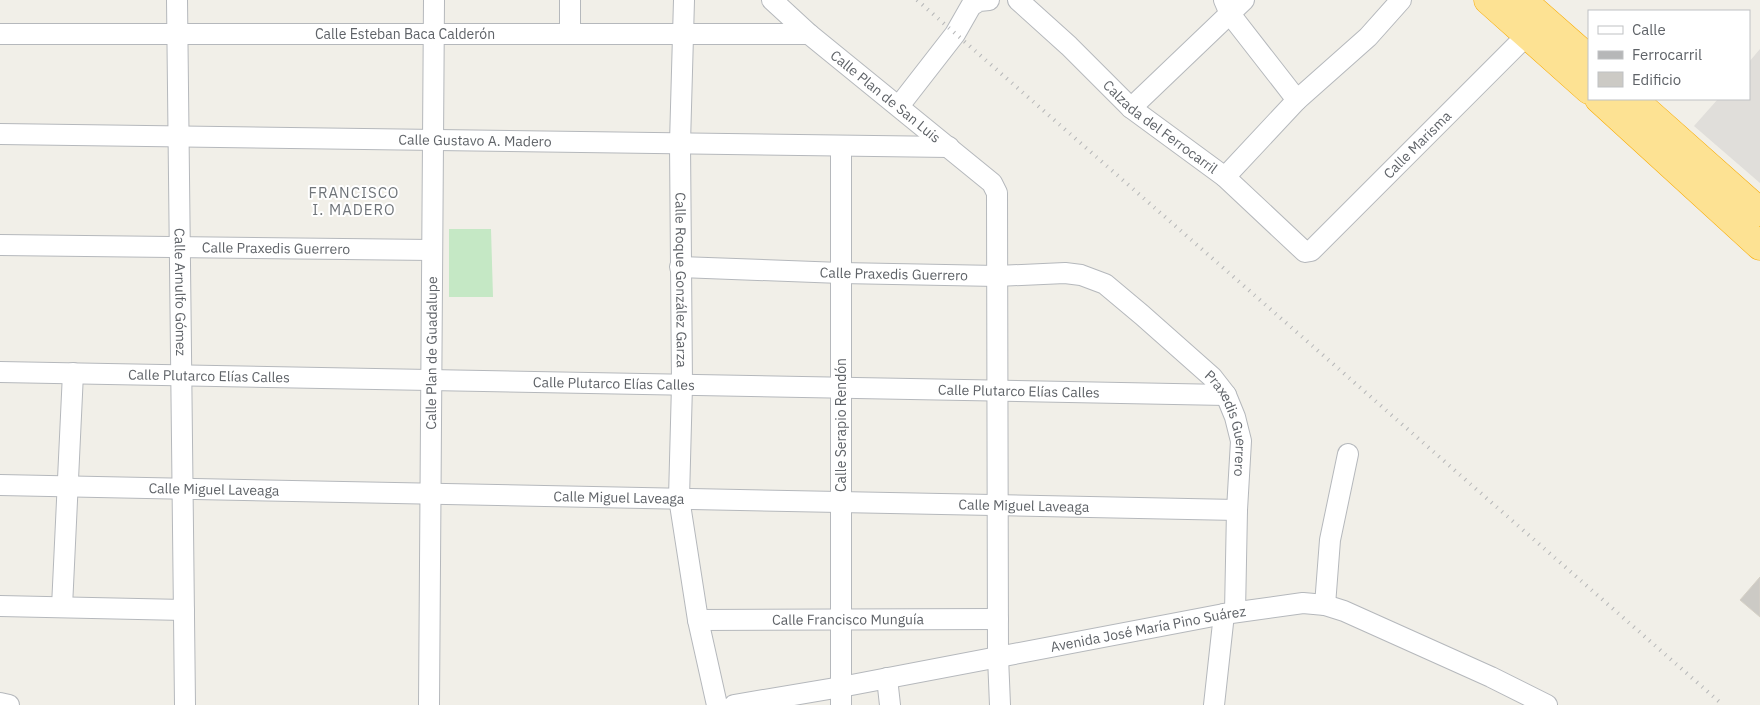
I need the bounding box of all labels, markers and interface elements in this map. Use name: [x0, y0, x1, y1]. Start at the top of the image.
legend: [1588, 10, 1750, 100]
text: Calle: [1632, 20, 1666, 39]
street label: Calle Esteban Baca Calderón: [315, 25, 495, 43]
text: Ferrocarril: [1632, 45, 1702, 64]
street label: Calle Plan de San Luis: [827, 46, 945, 147]
text: Edificio: [1632, 70, 1681, 89]
street label: Calzada del Ferrocarril: [1099, 76, 1221, 178]
street label: Calle Marisma: [1380, 107, 1455, 182]
street label: Calle Gustavo A. Madero: [398, 130, 552, 151]
district label: FRANCISCO I. MADERO: [309, 183, 399, 219]
street label: Calle Roque González Garza: [671, 192, 691, 368]
street label: Calle Arnulfo Gómez: [171, 228, 190, 357]
street label: Calle Praxedis Guerrero: [202, 238, 350, 258]
street label: Calle Praxedis Guerrero: [819, 263, 968, 284]
street label: Calle Plan de Guadalupe: [422, 276, 441, 430]
street label: Calle Serapio Rendón: [832, 358, 850, 492]
street label: Calle Plutarco Elías Calles: [128, 365, 290, 386]
street label: Praxedis Guerrero: [1201, 366, 1250, 477]
street label: Calle Plutarco Elías Calles: [533, 373, 695, 394]
street label: Calle Plutarco Elías Calles: [938, 381, 1100, 402]
street label: Calle Miguel Laveaga: [148, 479, 280, 500]
street label: Calle Miguel Laveaga: [553, 487, 685, 508]
street label: Calle Miguel Laveaga: [958, 495, 1090, 516]
street label: Avenida José María Pino Suárez: [1049, 602, 1247, 656]
street label: Calle Francisco Munguía: [772, 610, 924, 629]

